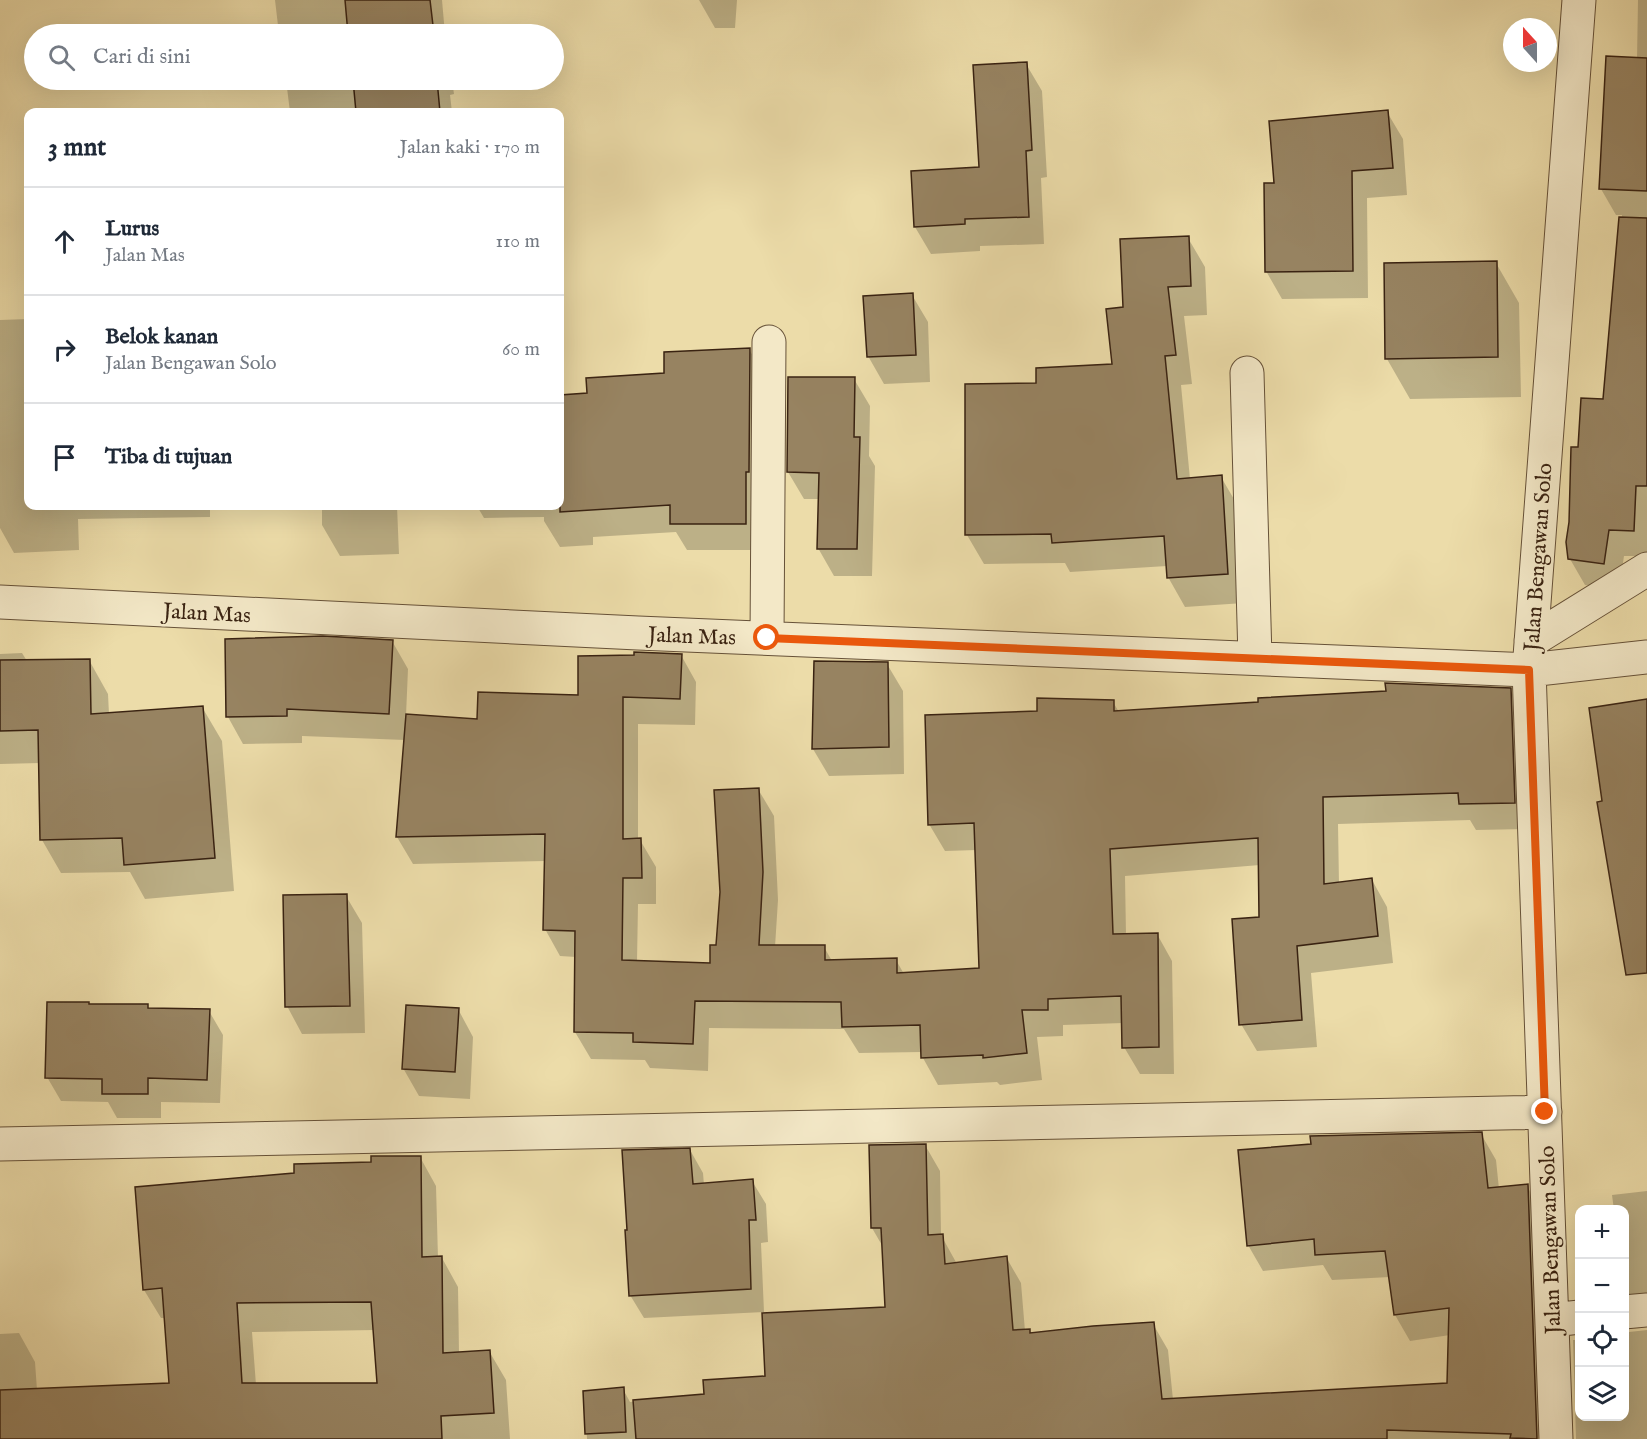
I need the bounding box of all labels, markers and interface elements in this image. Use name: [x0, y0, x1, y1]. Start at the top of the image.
north arrow: [1503, 18, 1557, 72]
search box: [24, 24, 564, 90]
icon: search: [45, 41, 78, 74]
text: Cari di sini: [93, 43, 191, 71]
text: 3 mnt: [48, 131, 106, 164]
text: Jalan kaki · 170 m: [400, 135, 540, 160]
text: Lurus: [105, 215, 159, 243]
icon: ahead: [48, 225, 81, 258]
text: 110 m: [496, 229, 540, 254]
text: Jalan Mas: [105, 243, 185, 268]
text: Belok kanan: [105, 323, 218, 351]
icon: right: [48, 333, 81, 366]
text: 60 m: [502, 337, 540, 362]
text: Jalan Bengawan Solo: [105, 351, 277, 376]
icon: arrive: [48, 441, 81, 474]
text: Tiba di tujuan: [105, 443, 232, 471]
street label: Jalan Bengawan Solo: [1518, 462, 1560, 655]
street label: Jalan Mas: [159, 598, 252, 630]
street label: Jalan Mas: [645, 621, 736, 653]
route start: [753, 624, 779, 650]
route end: [1531, 1098, 1557, 1124]
street label: Jalan Bengawan Solo: [1534, 1145, 1568, 1338]
map controls: [1575, 1205, 1629, 1421]
button: +: [1575, 1205, 1629, 1259]
button: −: [1575, 1259, 1629, 1313]
button: locate: [1575, 1313, 1629, 1367]
button: layers: [1575, 1367, 1629, 1421]

